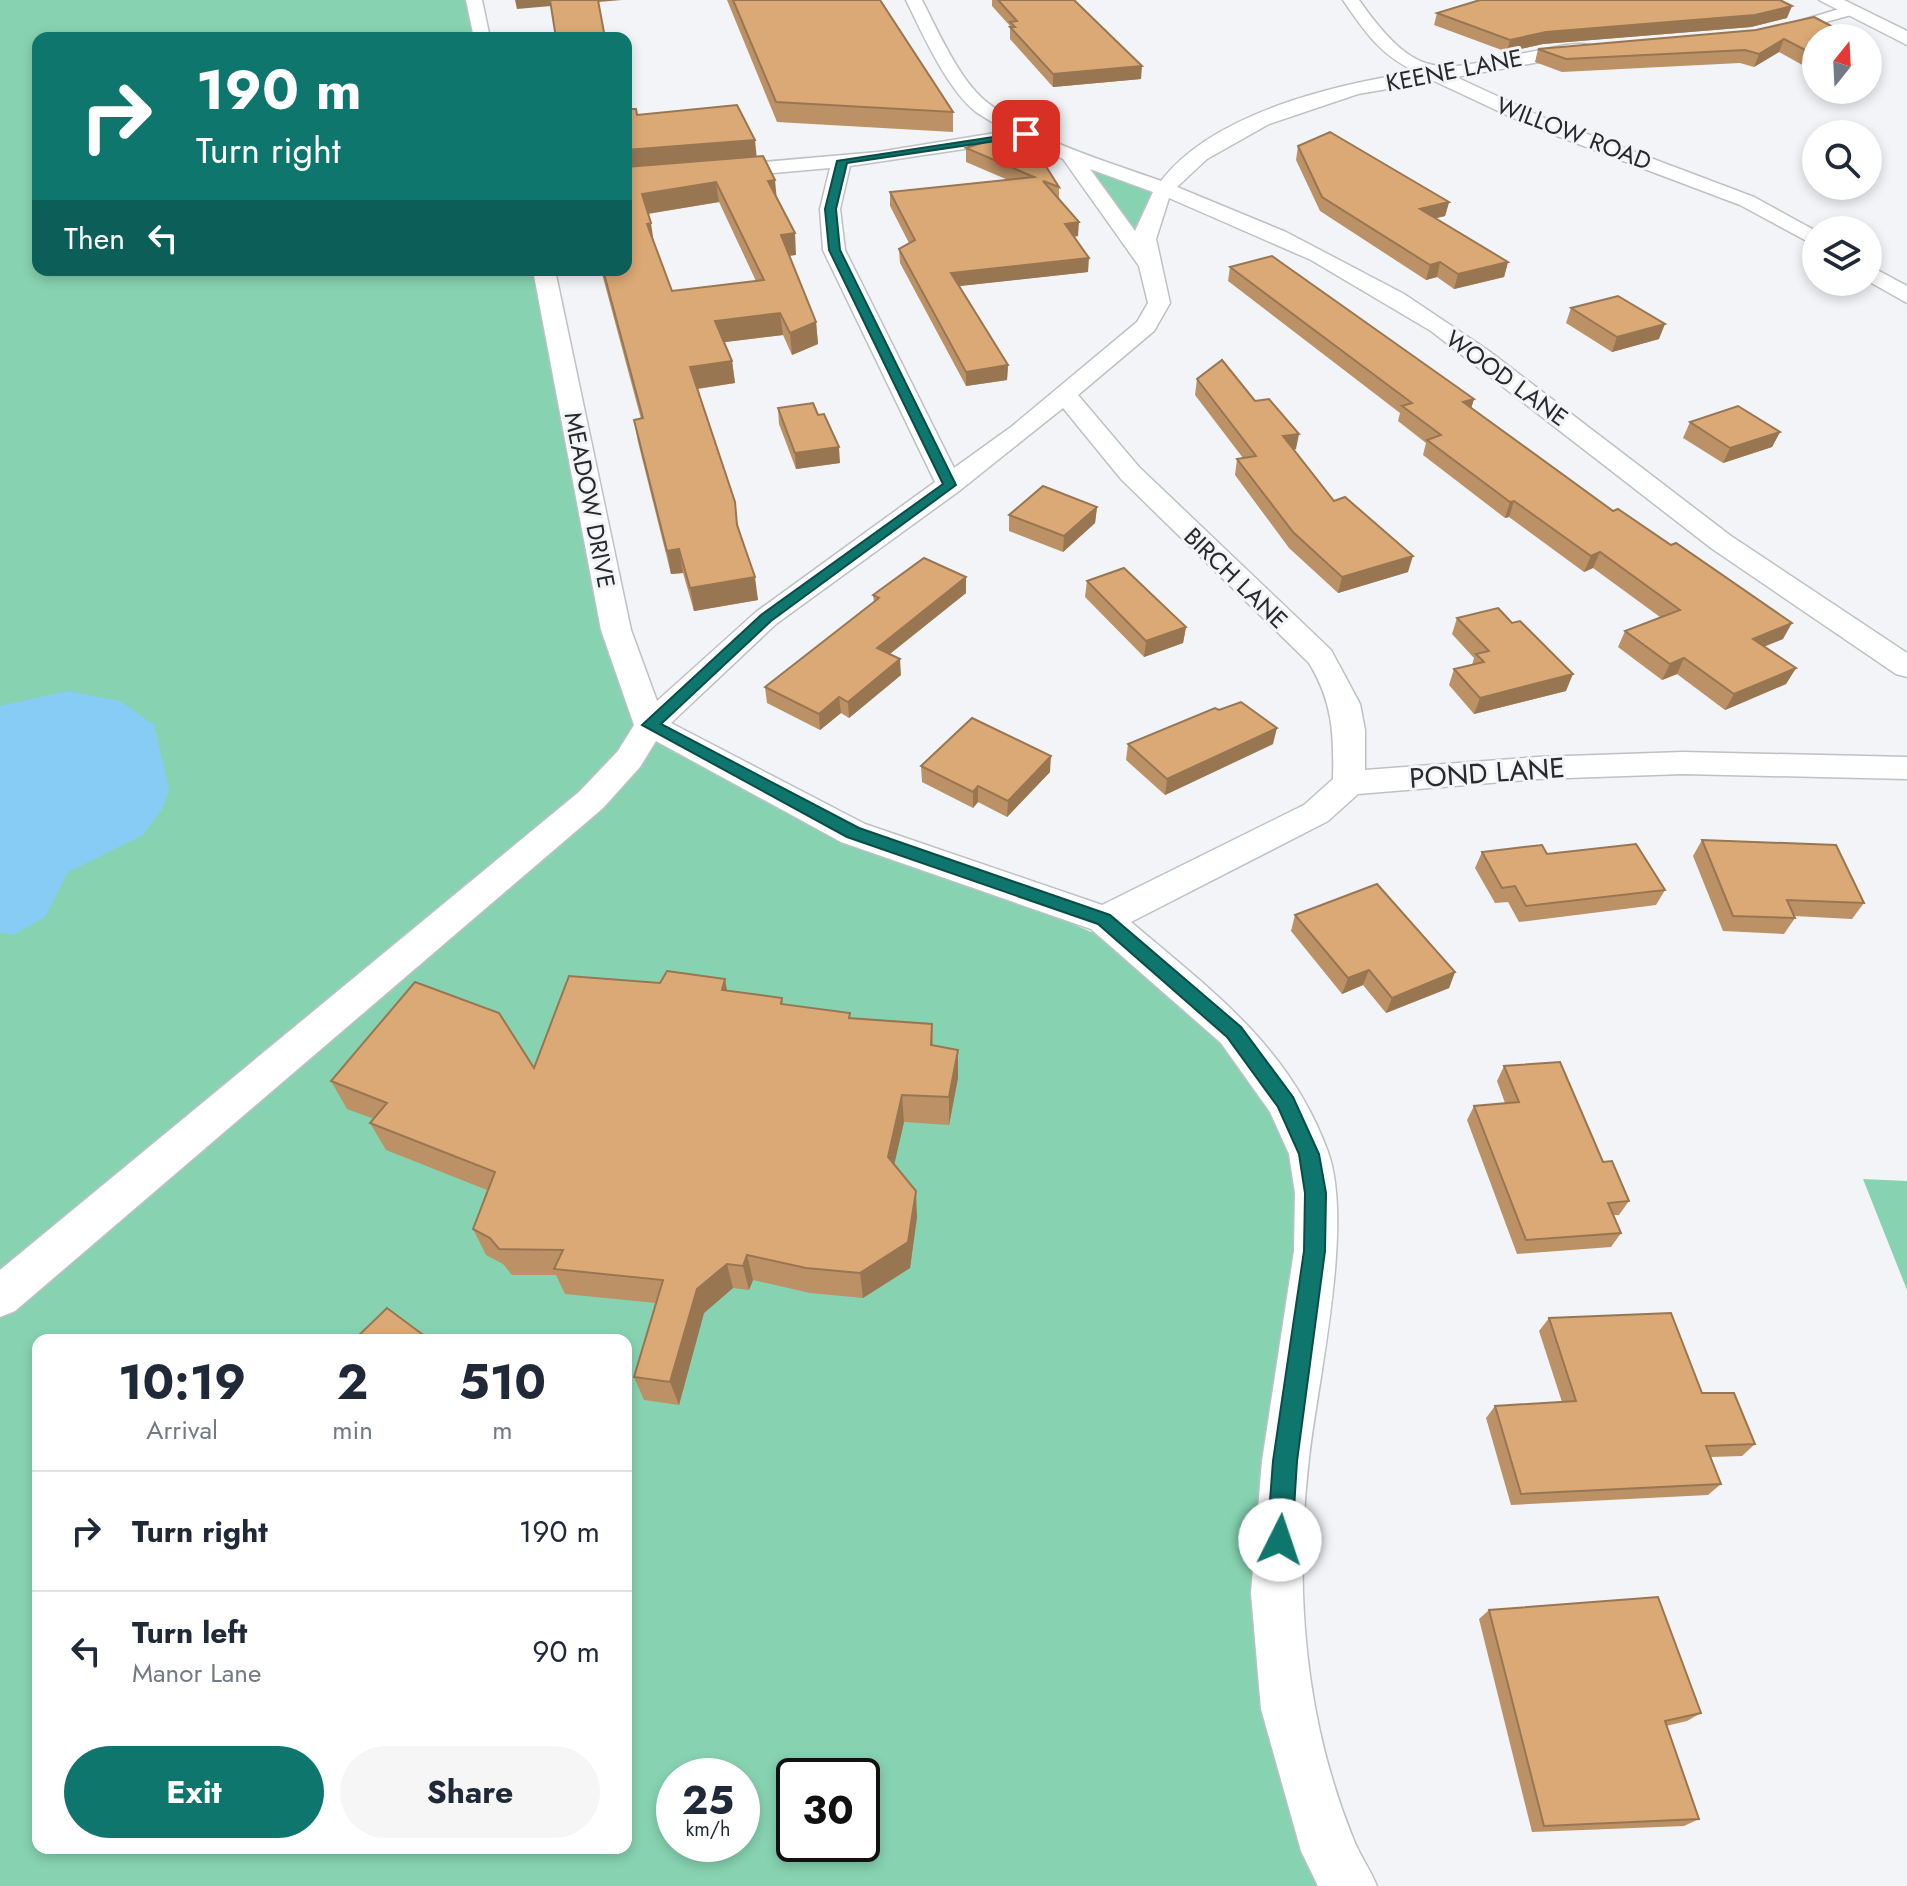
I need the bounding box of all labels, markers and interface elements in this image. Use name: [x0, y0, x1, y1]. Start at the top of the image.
north arrow: [1802, 24, 1882, 104]
map controls: [1802, 24, 1882, 296]
street label: KEENE LANE: [1383, 40, 1525, 100]
text: 190 m: [196, 49, 362, 130]
icon: right: [64, 64, 168, 168]
street label: WILLOW ROAD: [1491, 87, 1657, 179]
pin: [992, 100, 1060, 168]
icon: arrive: [1004, 112, 1048, 156]
button: search: [1802, 120, 1882, 200]
text: Turn right: [196, 124, 341, 176]
icon: left: [141, 216, 185, 260]
button: layers: [1802, 216, 1882, 296]
text: Then: [64, 217, 125, 260]
street label: WOOD LANE: [1438, 322, 1576, 434]
street label: MEADOW DRIVE: [556, 409, 624, 591]
street label: BIRCH LANE: [1176, 519, 1296, 637]
street label: POND LANE: [1408, 747, 1566, 799]
text: 10:19: [118, 1348, 246, 1417]
text: 2: [337, 1348, 368, 1417]
text: 510: [459, 1348, 546, 1417]
text: Arrival: [146, 1411, 218, 1449]
text: min: [332, 1411, 373, 1449]
text: m: [492, 1411, 513, 1449]
position arrow: [1238, 1498, 1322, 1582]
icon: right: [64, 1509, 108, 1553]
text: Turn right: [132, 1510, 268, 1553]
text: 190 m: [519, 1510, 600, 1553]
text: Turn left: [132, 1611, 247, 1654]
icon: left: [64, 1629, 108, 1673]
text: 90 m: [532, 1630, 600, 1673]
text: Manor Lane: [132, 1654, 261, 1692]
button: Exit: [64, 1746, 324, 1838]
button: Share: [340, 1746, 600, 1838]
speed limit sign: 30: [776, 1758, 880, 1862]
text: 25: [682, 1771, 734, 1829]
text: km/h: [685, 1815, 731, 1844]

